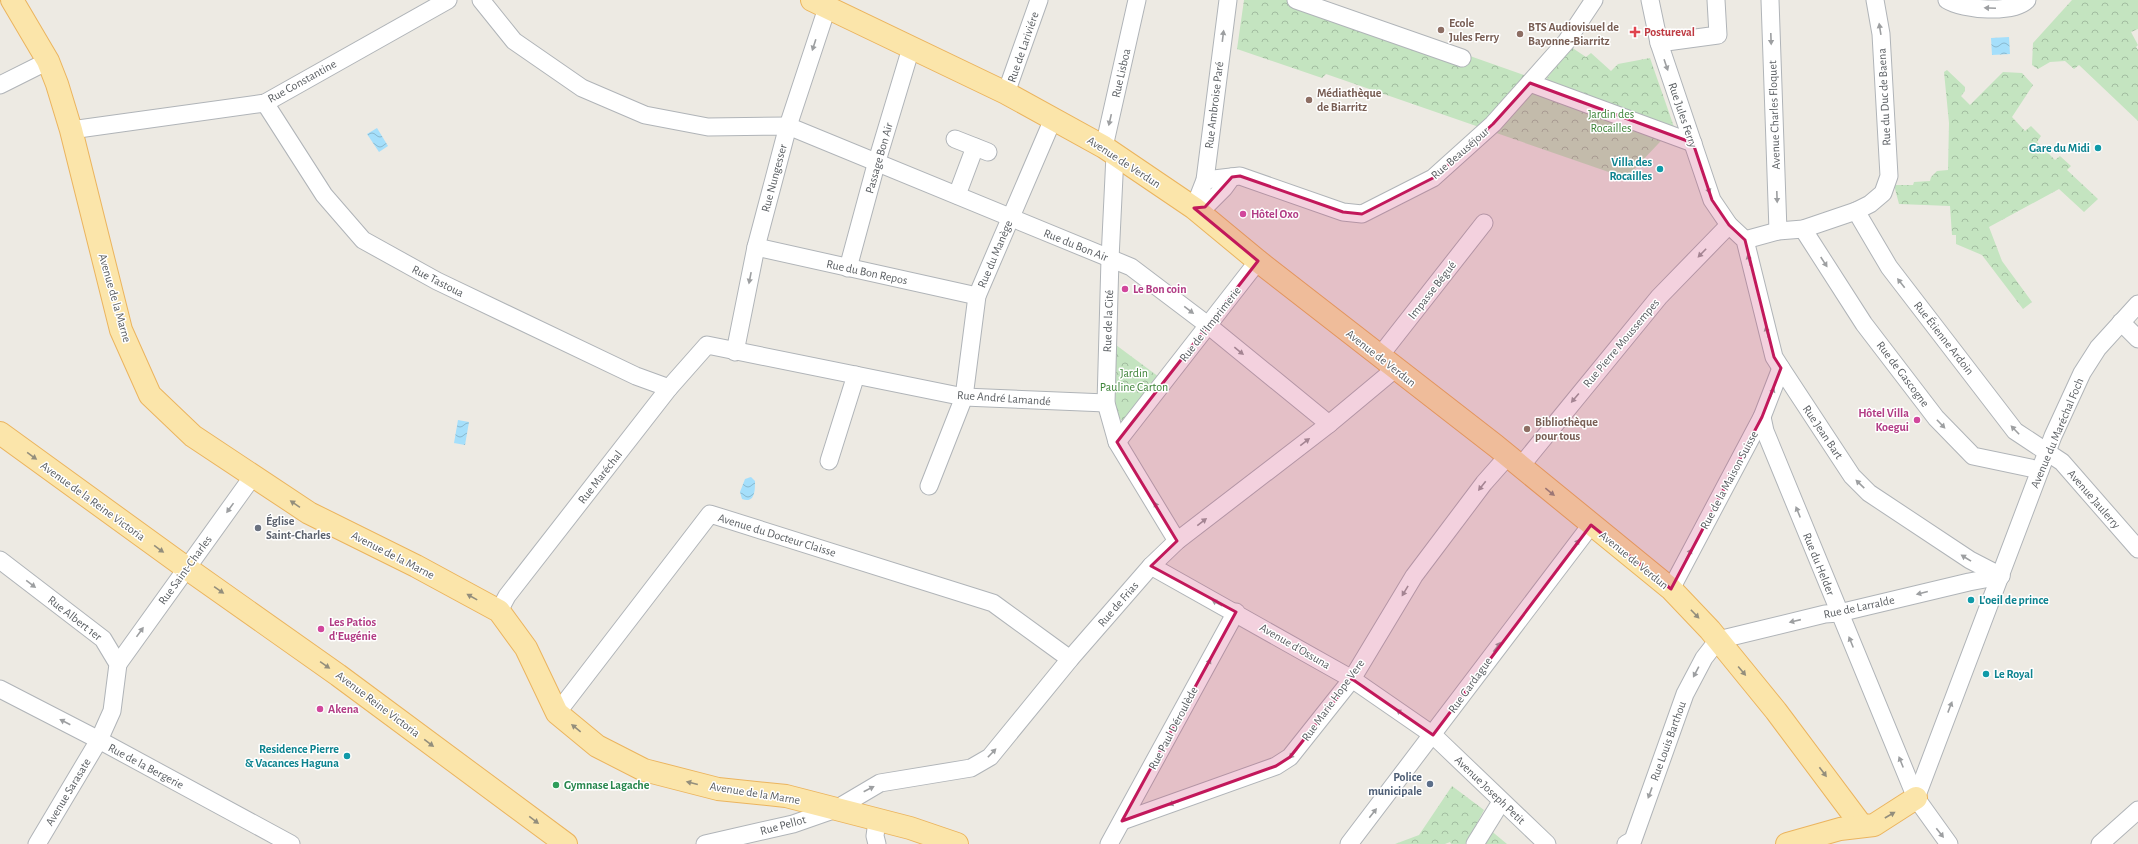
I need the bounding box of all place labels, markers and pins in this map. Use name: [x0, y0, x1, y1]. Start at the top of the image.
place label: Ecole Jules Ferry: [1449, 17, 1500, 44]
place label: BTS Audiovisuel de Bayonne-Biarritz: [1528, 21, 1619, 48]
marker: Ecole Jules Ferry: [1436, 25, 1446, 35]
marker: Postureval: [1629, 26, 1641, 38]
place label: Postureval: [1644, 26, 1695, 38]
marker: BTS Audiovisuel de Bayonne-Biarritz: [1515, 29, 1525, 39]
place label: Médiathèque de Biarritz: [1317, 87, 1382, 113]
marker: Médiathèque de Biarritz: [1304, 95, 1314, 105]
place label: Gare du Midi: [2029, 142, 2090, 154]
marker: Gare du Midi: [2093, 143, 2103, 153]
place label: Villa des Rocailles: [1609, 156, 1652, 182]
marker: Villa des Rocailles: [1655, 164, 1665, 174]
place label: Hôtel Oxo: [1251, 208, 1299, 220]
marker: Hôtel Oxo: [1238, 209, 1248, 219]
place label: Le Bon coin: [1133, 283, 1187, 295]
marker: Le Bon coin: [1120, 284, 1130, 294]
place label: Hôtel Villa Koegui: [1858, 407, 1909, 433]
marker: Hôtel Villa Koegui: [1912, 415, 1922, 425]
place label: Bibliothèque pour tous: [1535, 416, 1598, 442]
marker: Bibliothèque pour tous: [1522, 424, 1532, 434]
place label: Église Saint-Charles: [266, 513, 331, 541]
marker: Église Saint-Charles: [253, 523, 263, 533]
place label: L'oeil de prince: [1979, 594, 2049, 606]
marker: L'oeil de prince: [1966, 595, 1976, 605]
place label: Les Patios d'Eugénie: [329, 616, 377, 642]
marker: Les Patios d'Eugénie: [316, 624, 326, 634]
place label: Le Royal: [1994, 668, 2033, 681]
marker: Le Royal: [1981, 669, 1991, 679]
place label: Akena: [328, 703, 359, 715]
marker: Akena: [315, 704, 325, 714]
place label: Residence Pierre & Vacances Haguna: [245, 743, 339, 769]
marker: Residence Pierre & Vacances Haguna: [342, 751, 352, 761]
place label: Police municipale: [1368, 771, 1422, 797]
place label: Gymnase Lagache: [564, 779, 650, 792]
marker: Police municipale: [1425, 779, 1435, 789]
marker: Gymnase Lagache: [551, 780, 561, 790]

